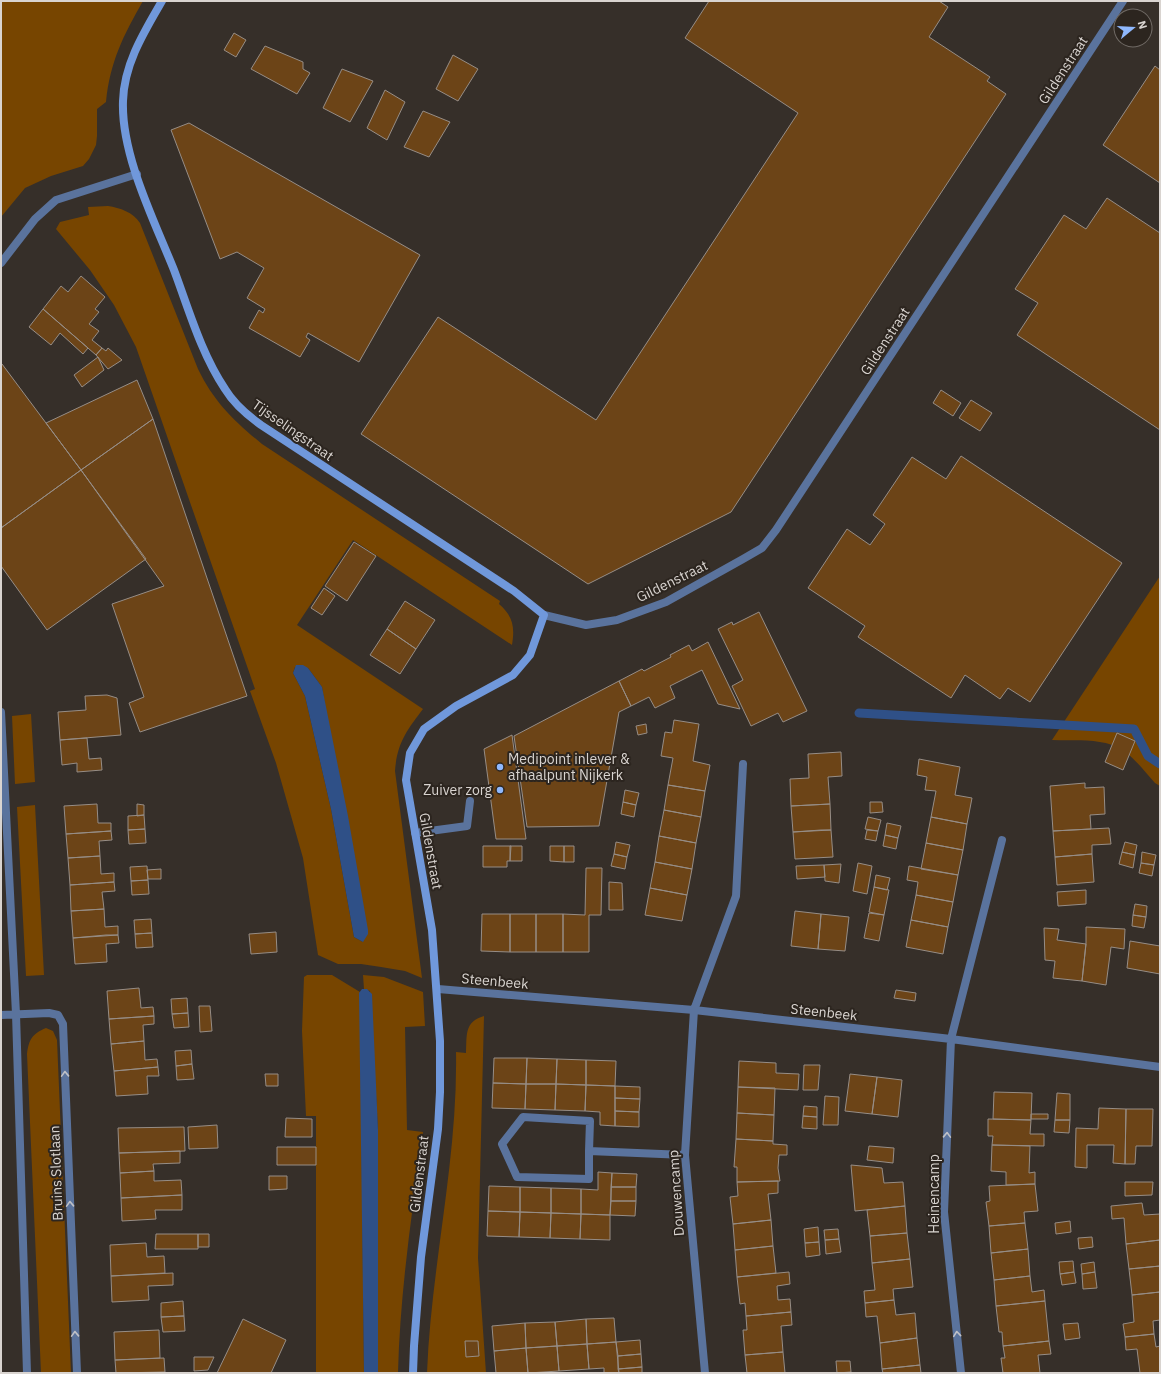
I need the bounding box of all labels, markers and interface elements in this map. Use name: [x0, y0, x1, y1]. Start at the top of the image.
north arrow: [1113, 8, 1153, 48]
text: N: [1135, 19, 1150, 31]
street label: Gildenstraat: [1034, 33, 1092, 107]
street label: Gildenstraat: [856, 304, 914, 378]
street label: Tijsselingstraat: [249, 395, 337, 465]
street label: Gildenstraat: [633, 556, 711, 606]
place label: Medipoint inlever & afhaalpunt Nijkerk: [508, 750, 630, 784]
marker: Medipoint inlever & afhaalpunt Nijkerk: [495, 762, 505, 772]
place label: Zuiver zorg: [423, 781, 493, 799]
marker: Zuiver zorg: [495, 785, 505, 795]
street label: Gildenstraat: [415, 811, 447, 891]
street label: Steenbeek: [461, 969, 530, 993]
street label: Steenbeek: [790, 1000, 859, 1025]
one-way arrow: [61, 1071, 69, 1077]
street label: Bruins Slotlaan: [45, 1125, 67, 1221]
one-way arrow: [943, 1132, 952, 1138]
street label: Gildenstraat: [405, 1134, 433, 1214]
street label: Douwencamp: [664, 1149, 688, 1237]
street label: Heinencamp: [925, 1154, 943, 1234]
one-way arrow: [66, 1201, 74, 1207]
one-way arrow: [71, 1331, 80, 1337]
one-way arrow: [953, 1331, 962, 1337]

